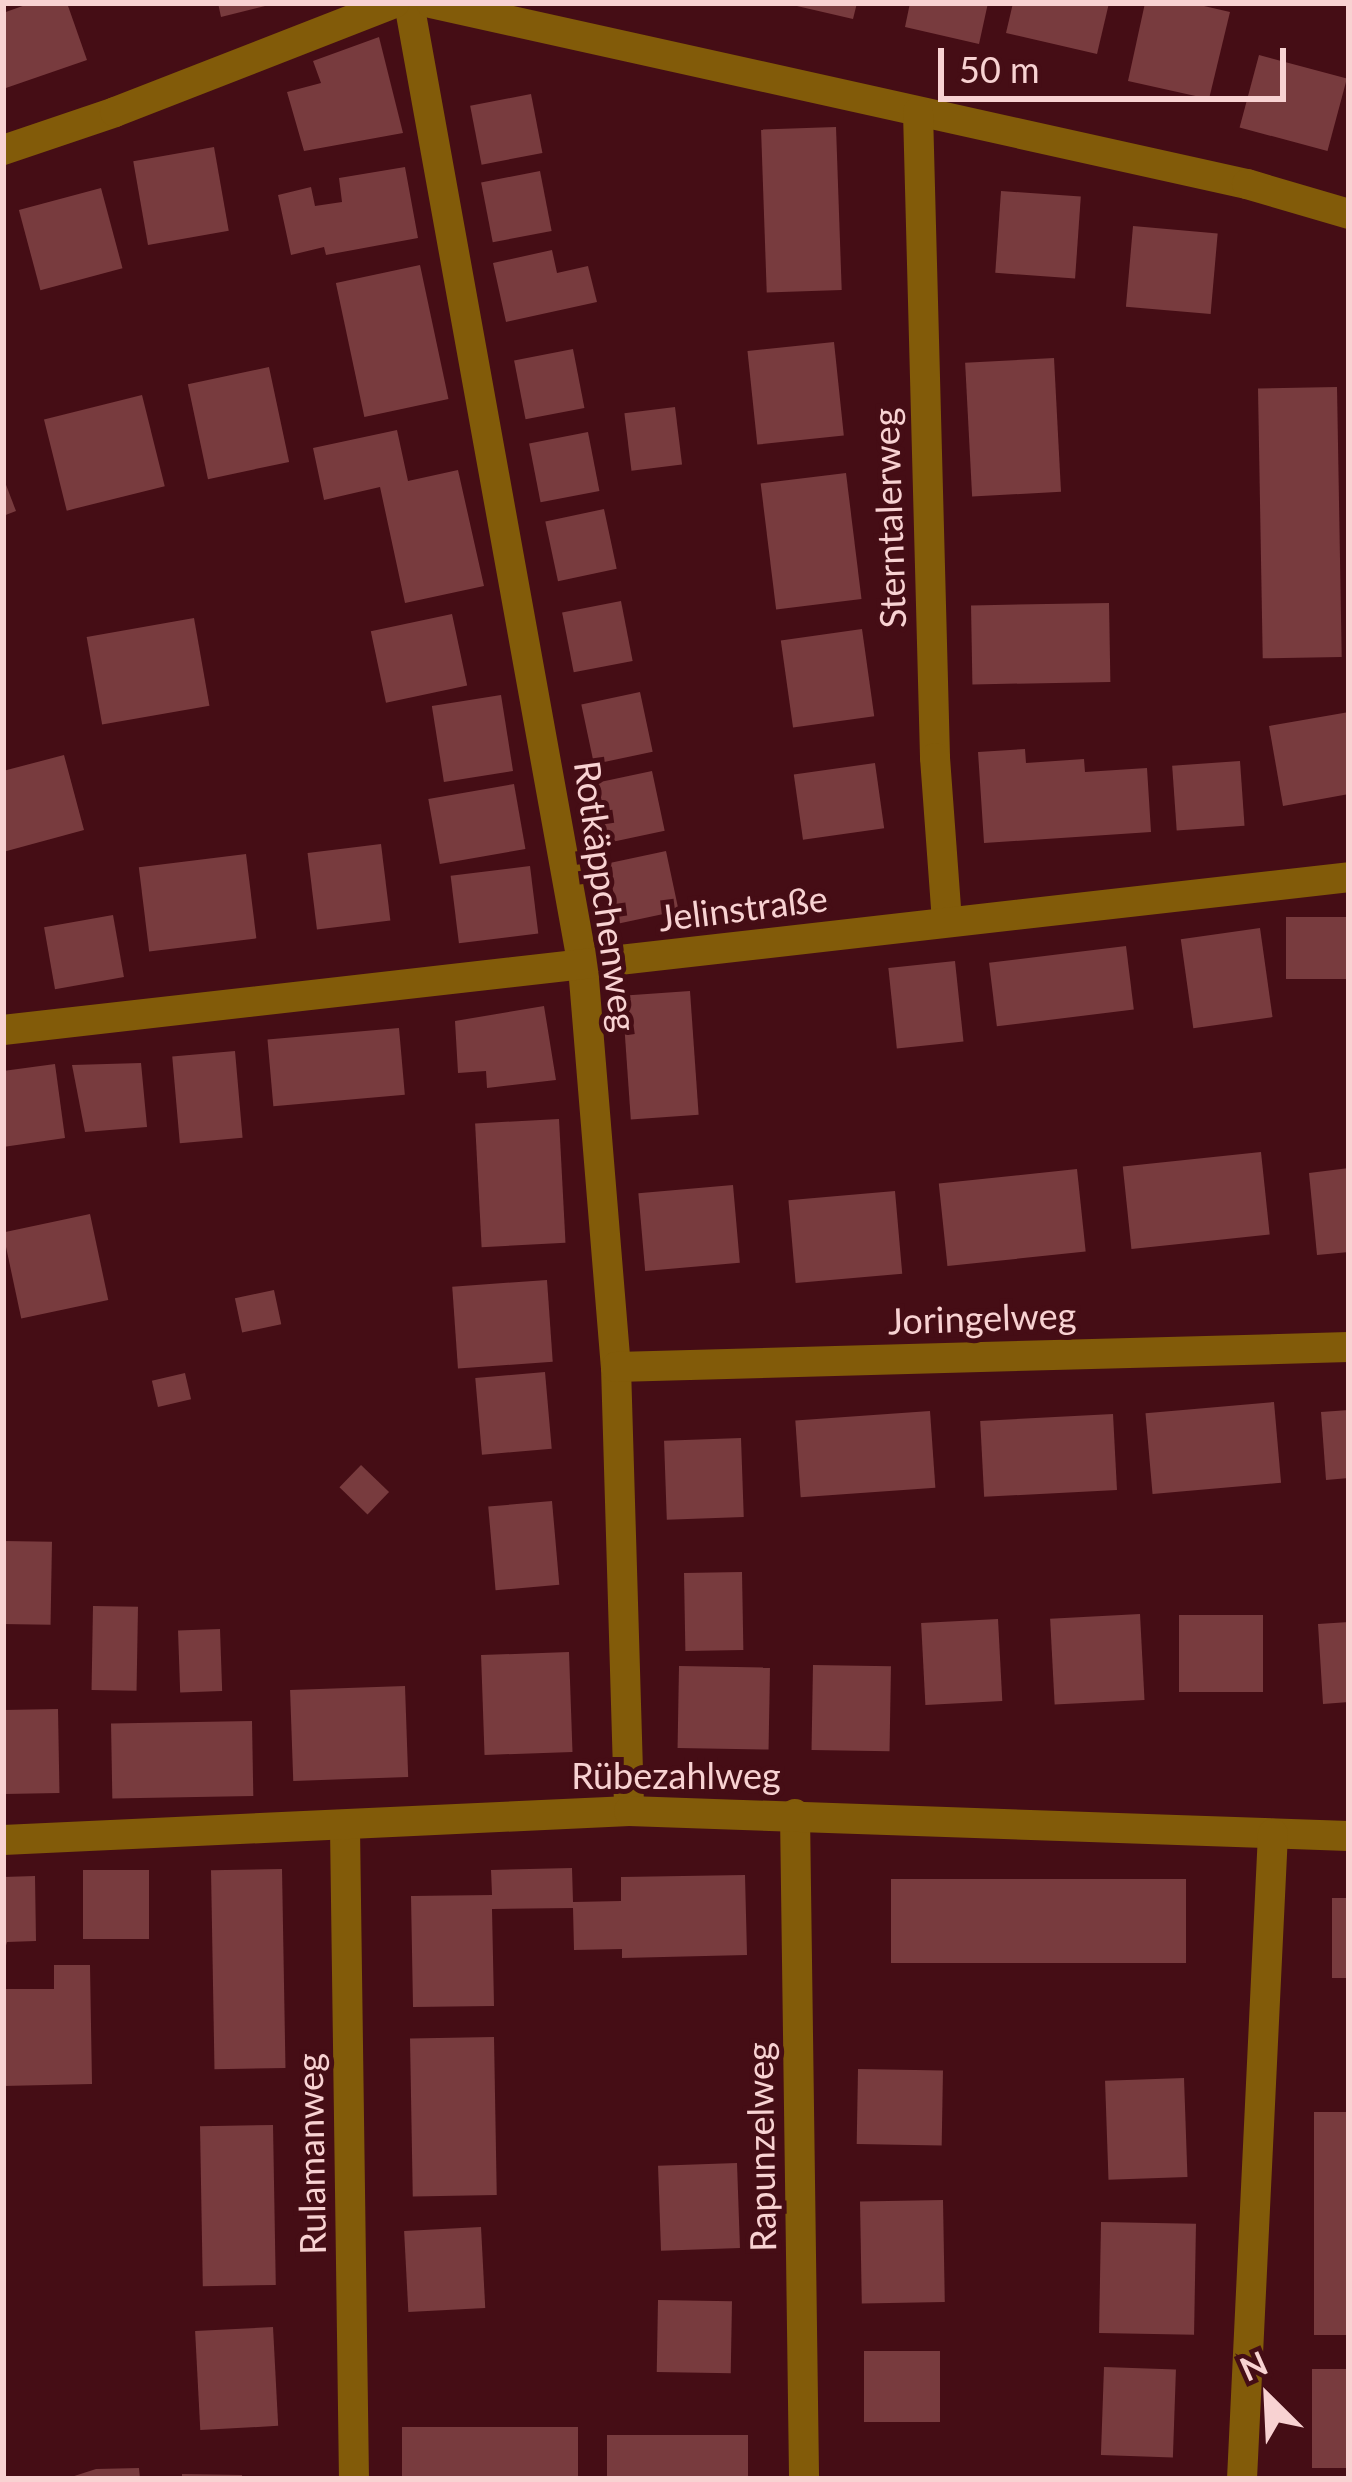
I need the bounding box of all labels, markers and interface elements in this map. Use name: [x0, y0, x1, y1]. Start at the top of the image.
scale bar: [944, 24, 1292, 98]
text: 50 m: [959, 47, 1040, 91]
street label: Sterntalerweg: [864, 407, 914, 629]
street label: Rotkäppchenweg: [566, 758, 646, 1034]
street label: Jelinstraße: [656, 876, 830, 940]
street label: Joringelweg: [887, 1293, 1077, 1343]
street label: Rübezahlweg: [571, 1754, 781, 1798]
street label: Rapunzelweg: [738, 2042, 784, 2252]
street label: Rulamanweg: [288, 2053, 334, 2255]
north arrow: [1208, 2338, 1328, 2458]
text: N: [1234, 2342, 1273, 2389]

